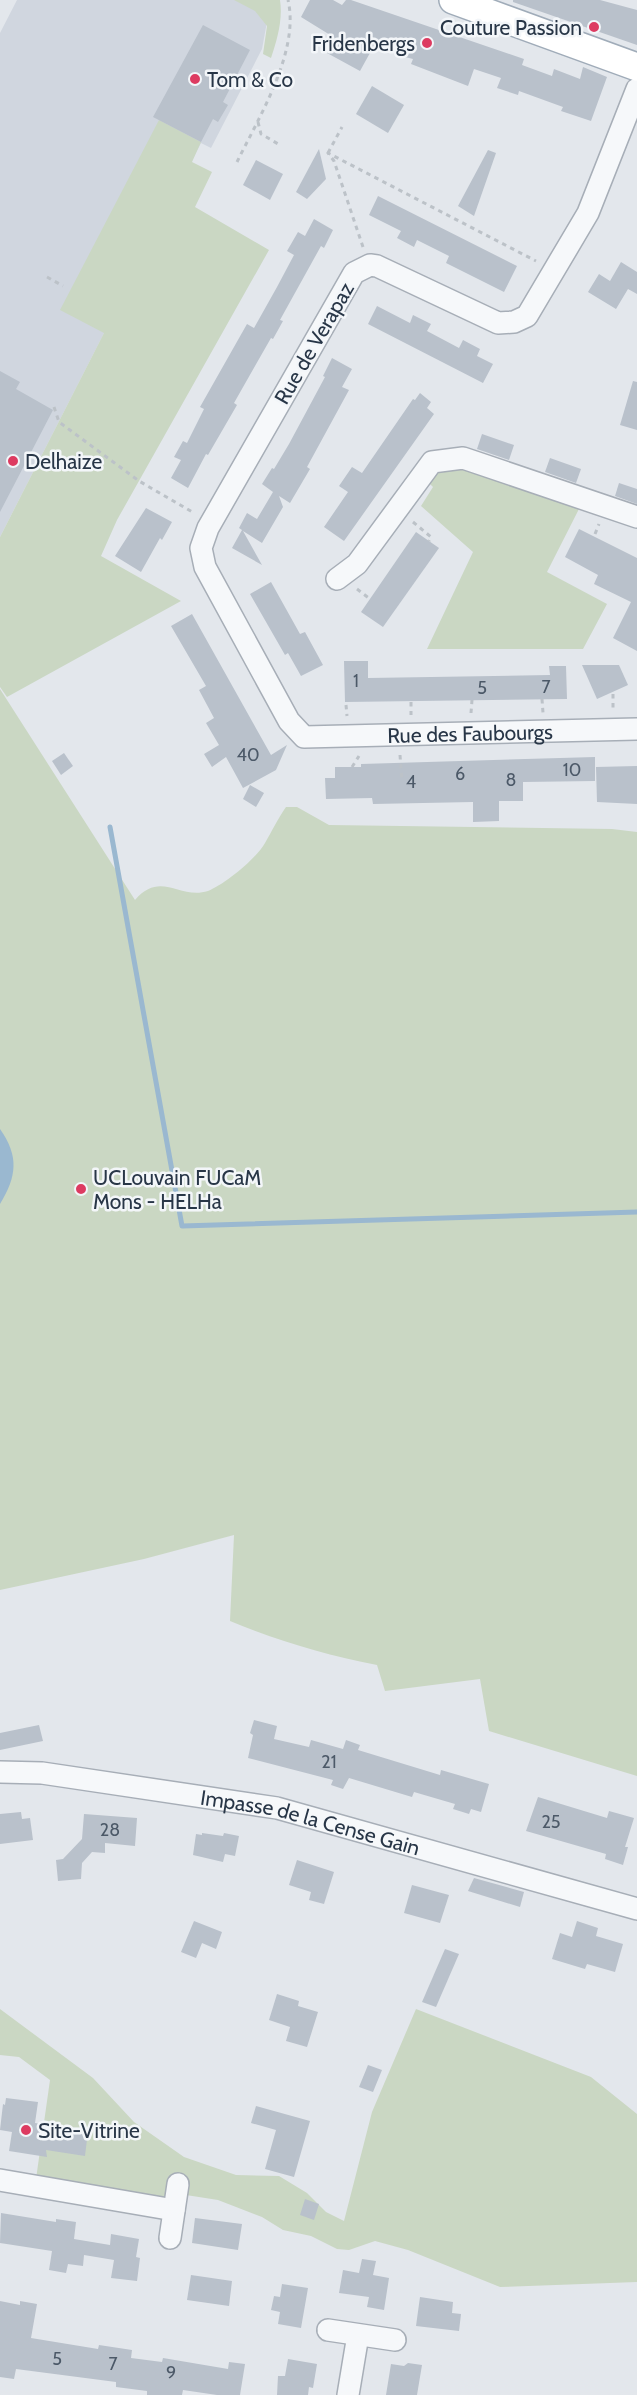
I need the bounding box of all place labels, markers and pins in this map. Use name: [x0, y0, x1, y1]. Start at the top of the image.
place label: Couture Passion: [440, 15, 582, 40]
marker: Couture Passion: [587, 20, 601, 34]
place label: Fridenbergs: [312, 31, 415, 56]
marker: Fridenbergs: [420, 36, 434, 50]
place label: Tom & Co: [207, 67, 293, 92]
marker: Tom & Co: [188, 72, 202, 86]
place label: Delhaize: [25, 449, 102, 474]
marker: Delhaize: [6, 454, 20, 468]
place label: UCLouvain FUCaM Mons - HELHa: [93, 1165, 261, 1214]
marker: UCLouvain FUCaM Mons - HELHa: [74, 1182, 88, 1196]
place label: Site-Vitrine: [38, 2118, 140, 2143]
marker: Site-Vitrine: [19, 2123, 33, 2137]

